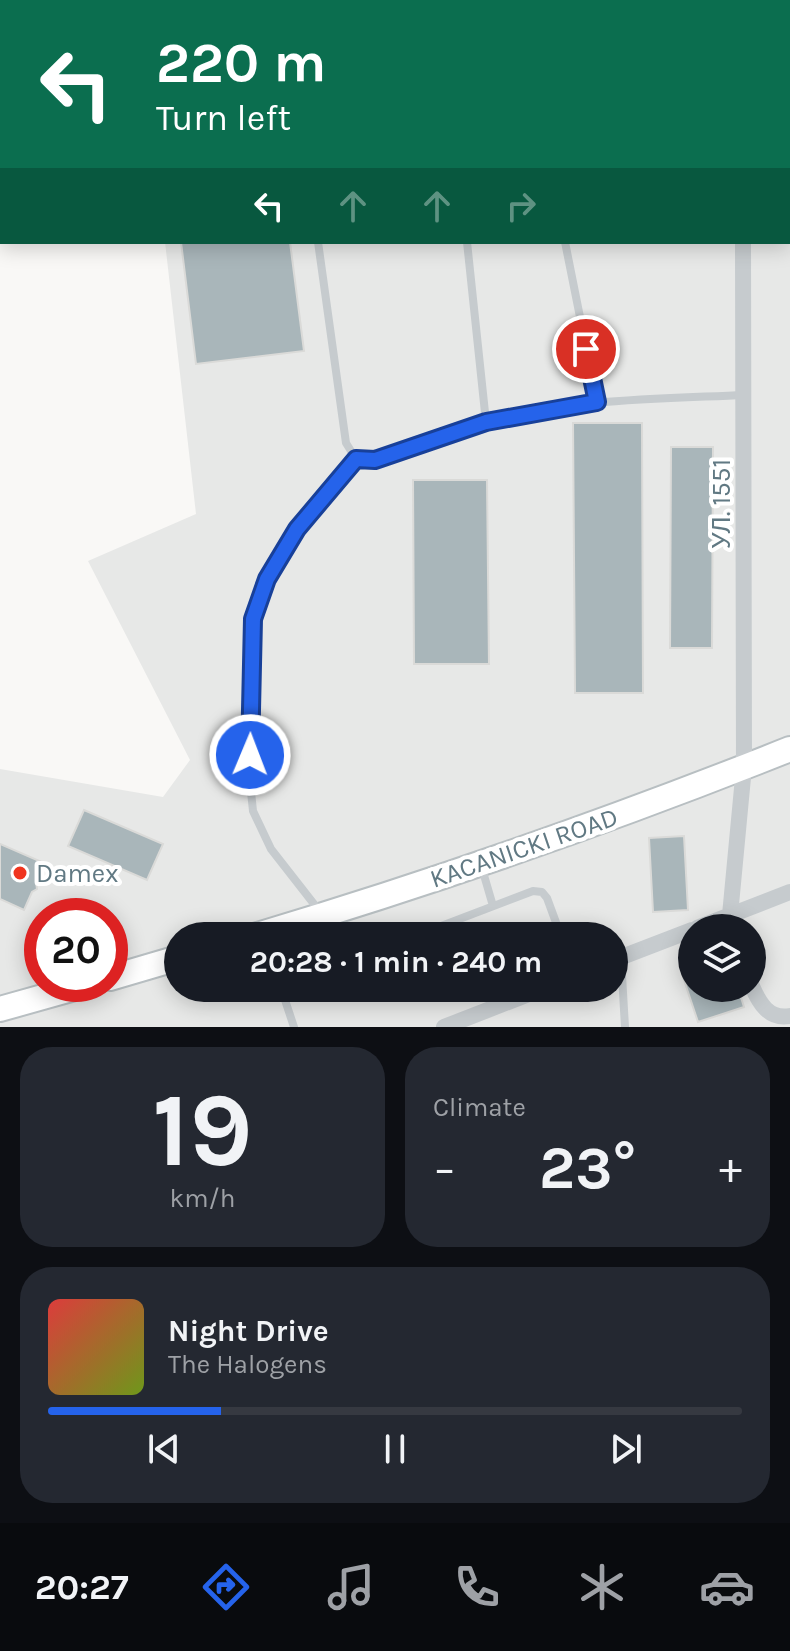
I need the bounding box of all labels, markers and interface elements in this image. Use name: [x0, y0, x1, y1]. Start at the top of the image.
text: 220 m: [156, 30, 327, 95]
icon: left: [24, 32, 128, 136]
text: Turn left: [156, 97, 291, 139]
icon: left: [247, 184, 291, 228]
icon: ahead: [331, 184, 375, 228]
icon: ahead: [415, 184, 459, 228]
icon: right: [499, 184, 543, 228]
pin: [552, 315, 620, 383]
icon: arrive: [564, 327, 608, 371]
street label: УЛ. 1551: [706, 459, 737, 549]
position arrow: [208, 713, 292, 797]
street label: KACANICKI ROAD: [426, 801, 622, 895]
place label: Damex: [36, 858, 118, 889]
marker: Damex: [11, 864, 29, 882]
speed limit sign: 20: [24, 898, 128, 1002]
map controls: [678, 914, 766, 1002]
button: layers: [678, 914, 766, 1002]
text: 20:28 · 1 min · 240 m: [250, 944, 542, 980]
text: 19: [152, 1070, 253, 1191]
text: Climate: [433, 1092, 526, 1123]
text: 23°: [539, 1133, 636, 1203]
text: −: [433, 1143, 456, 1194]
text: +: [719, 1143, 742, 1194]
text: km/h: [170, 1183, 235, 1214]
text: Night Drive: [168, 1313, 329, 1349]
text: The Halogens: [168, 1349, 327, 1380]
icon: previous: [142, 1427, 186, 1471]
icon: pause: [373, 1427, 417, 1471]
icon: next: [604, 1427, 648, 1471]
icon: directions: [198, 1559, 254, 1615]
icon: music: [323, 1559, 379, 1615]
icon: phone: [449, 1559, 505, 1615]
icon: climate: [574, 1559, 630, 1615]
icon: car: [699, 1559, 755, 1615]
text: 20:27: [35, 1566, 129, 1608]

